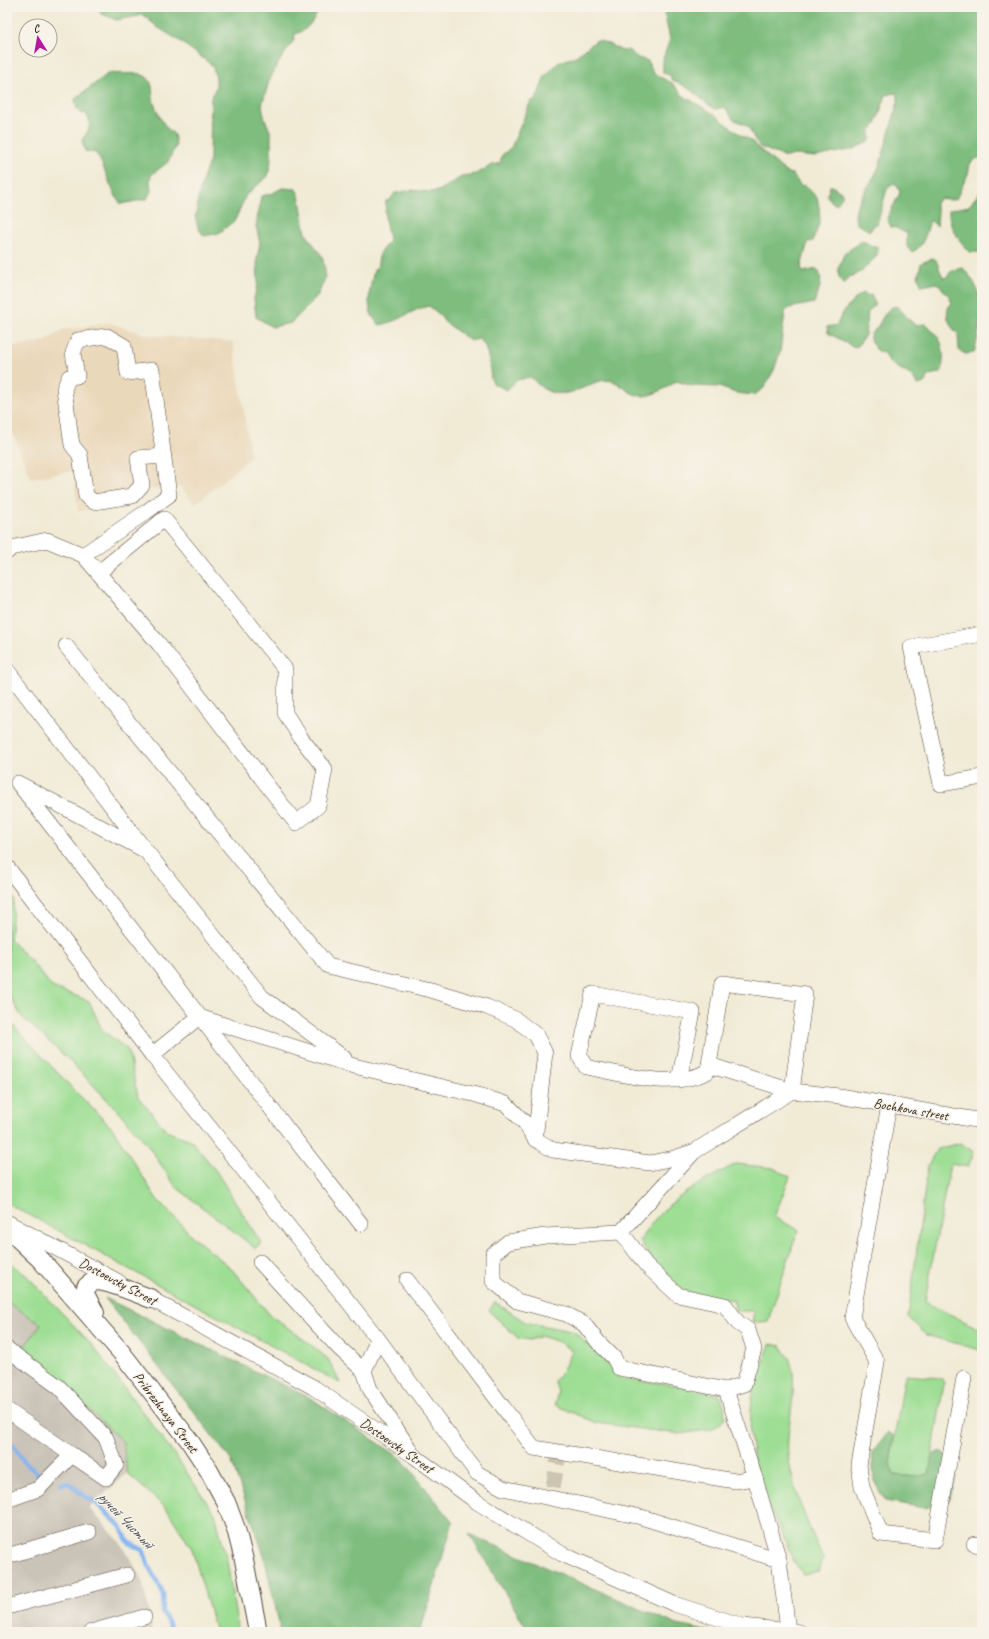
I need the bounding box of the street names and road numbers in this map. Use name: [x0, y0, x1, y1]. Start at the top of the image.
street label: Bochkova street: [872, 1095, 951, 1125]
street label: Dostoevsky Street: [76, 1254, 161, 1310]
street label: Pribrezhnaya Street: [130, 1368, 202, 1457]
street label: Dostoevsky Street: [357, 1414, 438, 1478]

